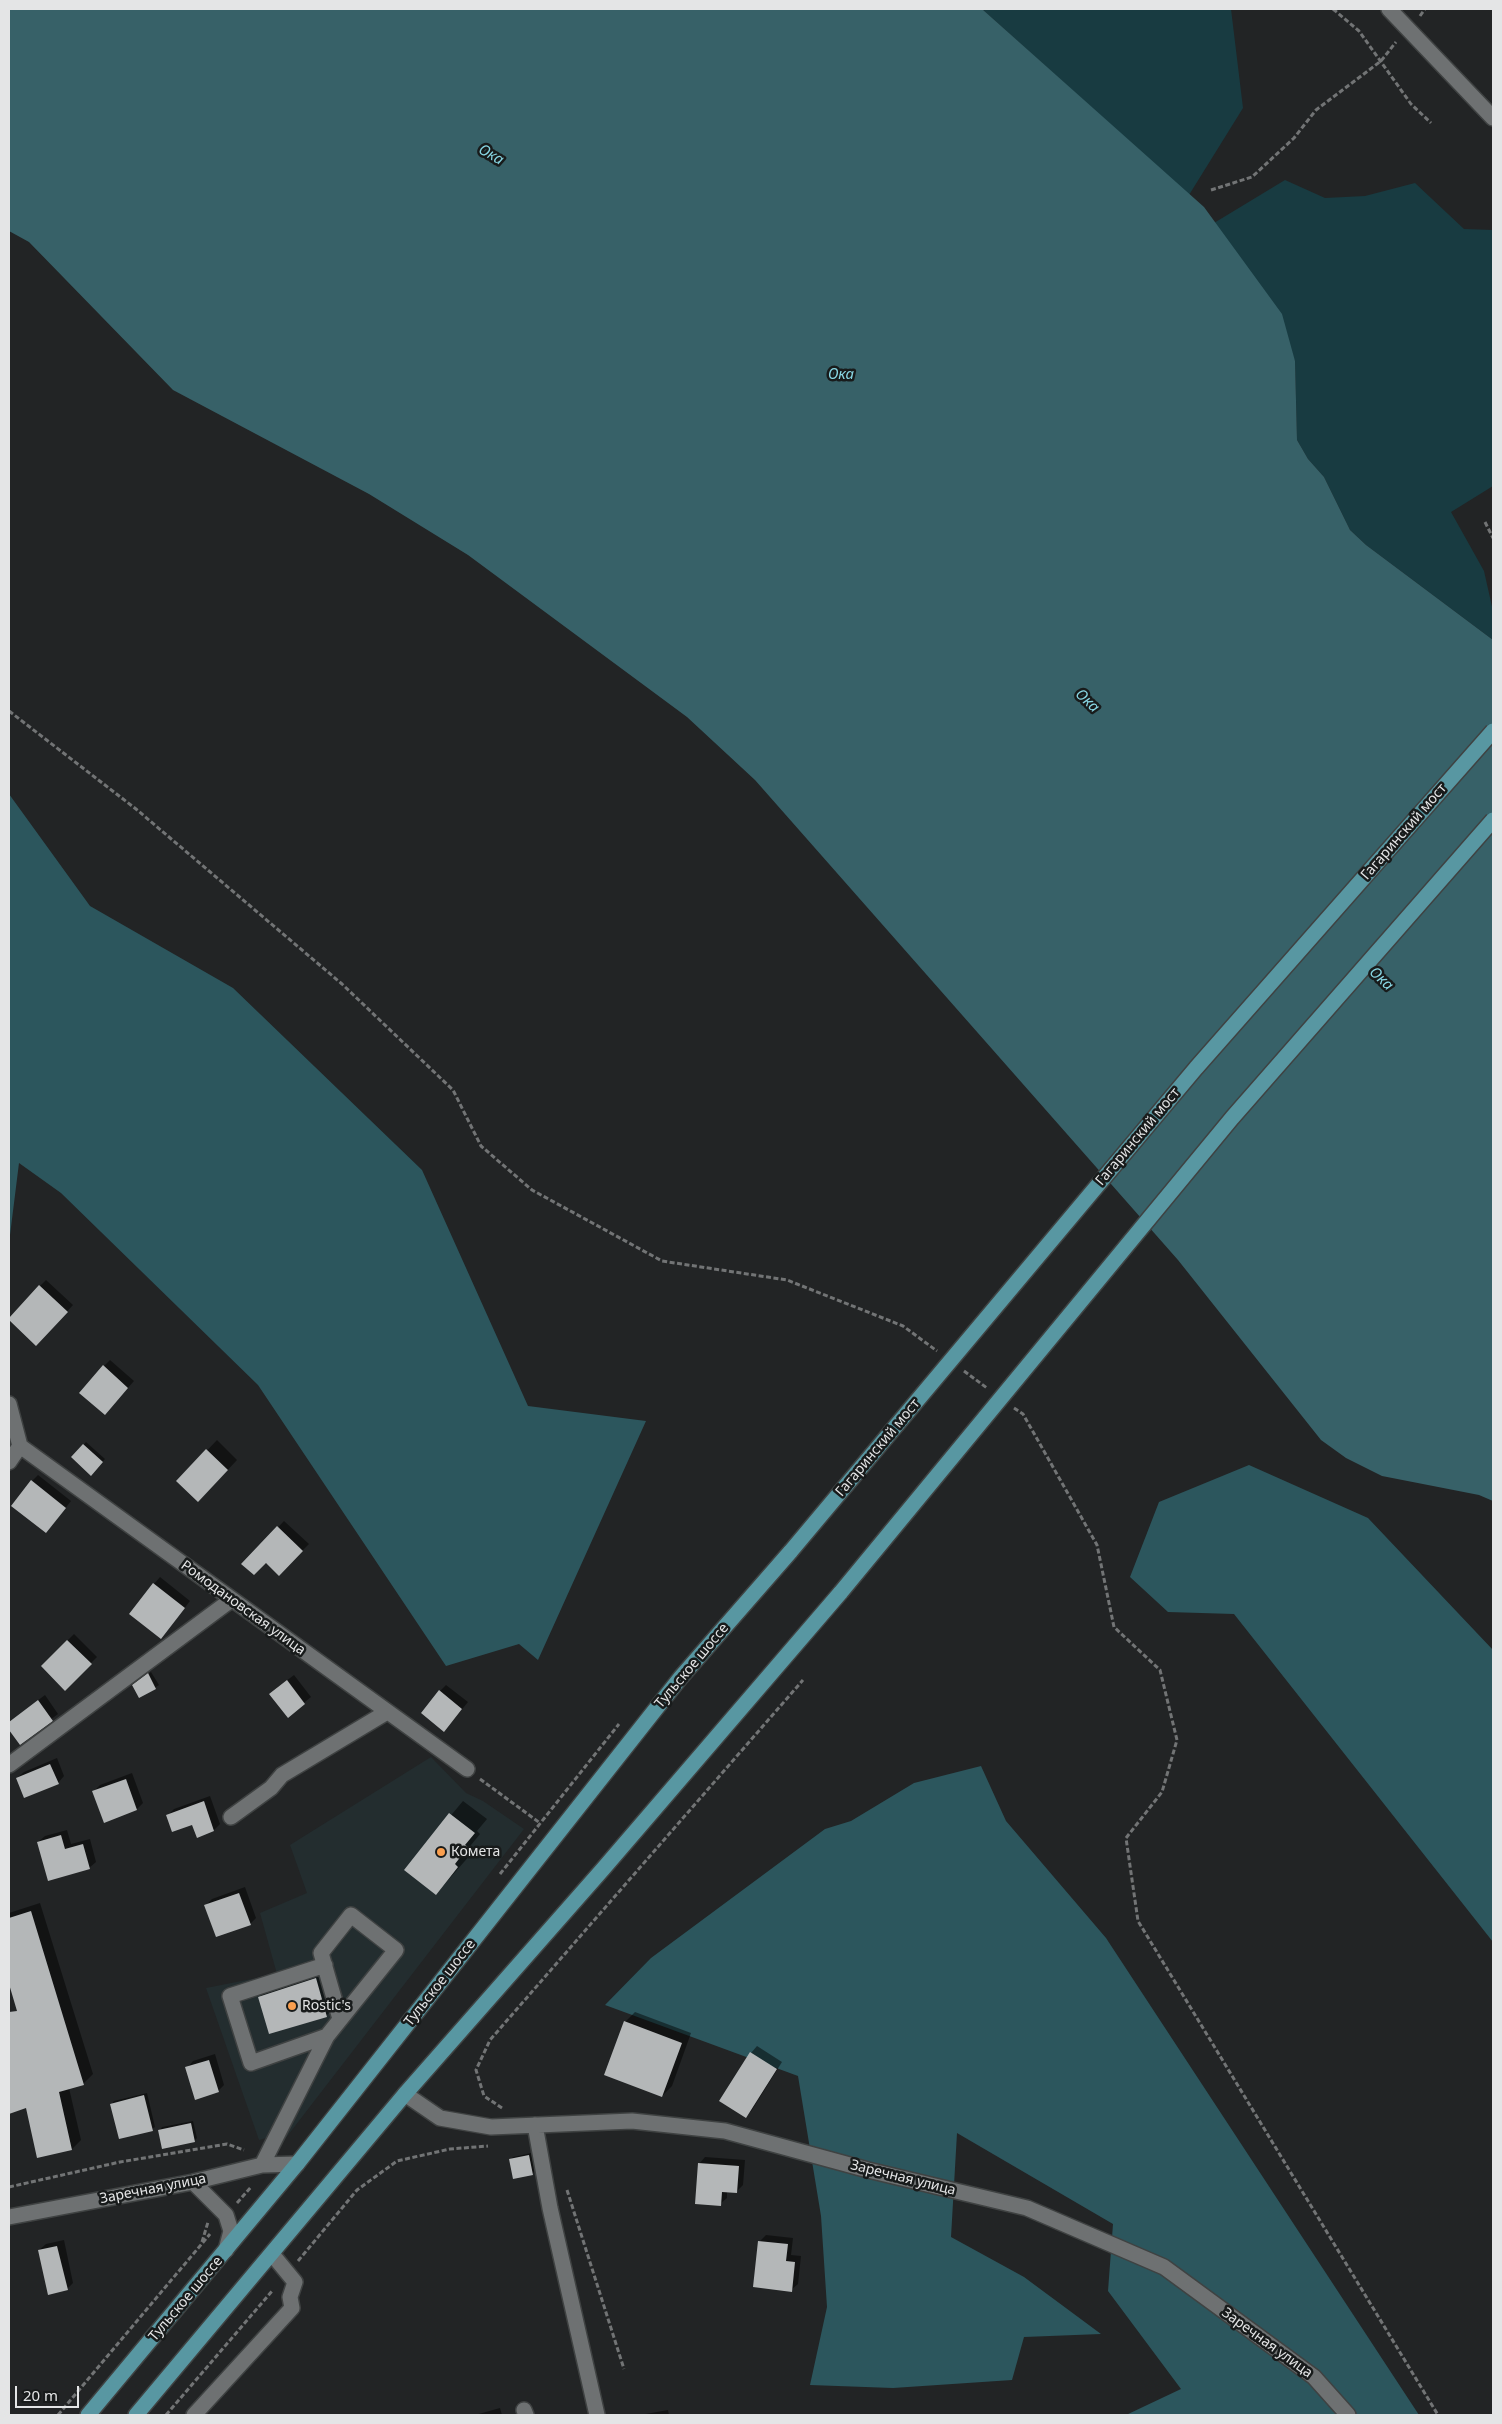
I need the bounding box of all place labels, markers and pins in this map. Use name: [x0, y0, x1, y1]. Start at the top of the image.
place label: Комета: [451, 1844, 500, 1860]
marker: Комета: [435, 1846, 447, 1858]
place label: Rostic's: [302, 1998, 351, 2014]
marker: Rostic's: [286, 2000, 298, 2012]

